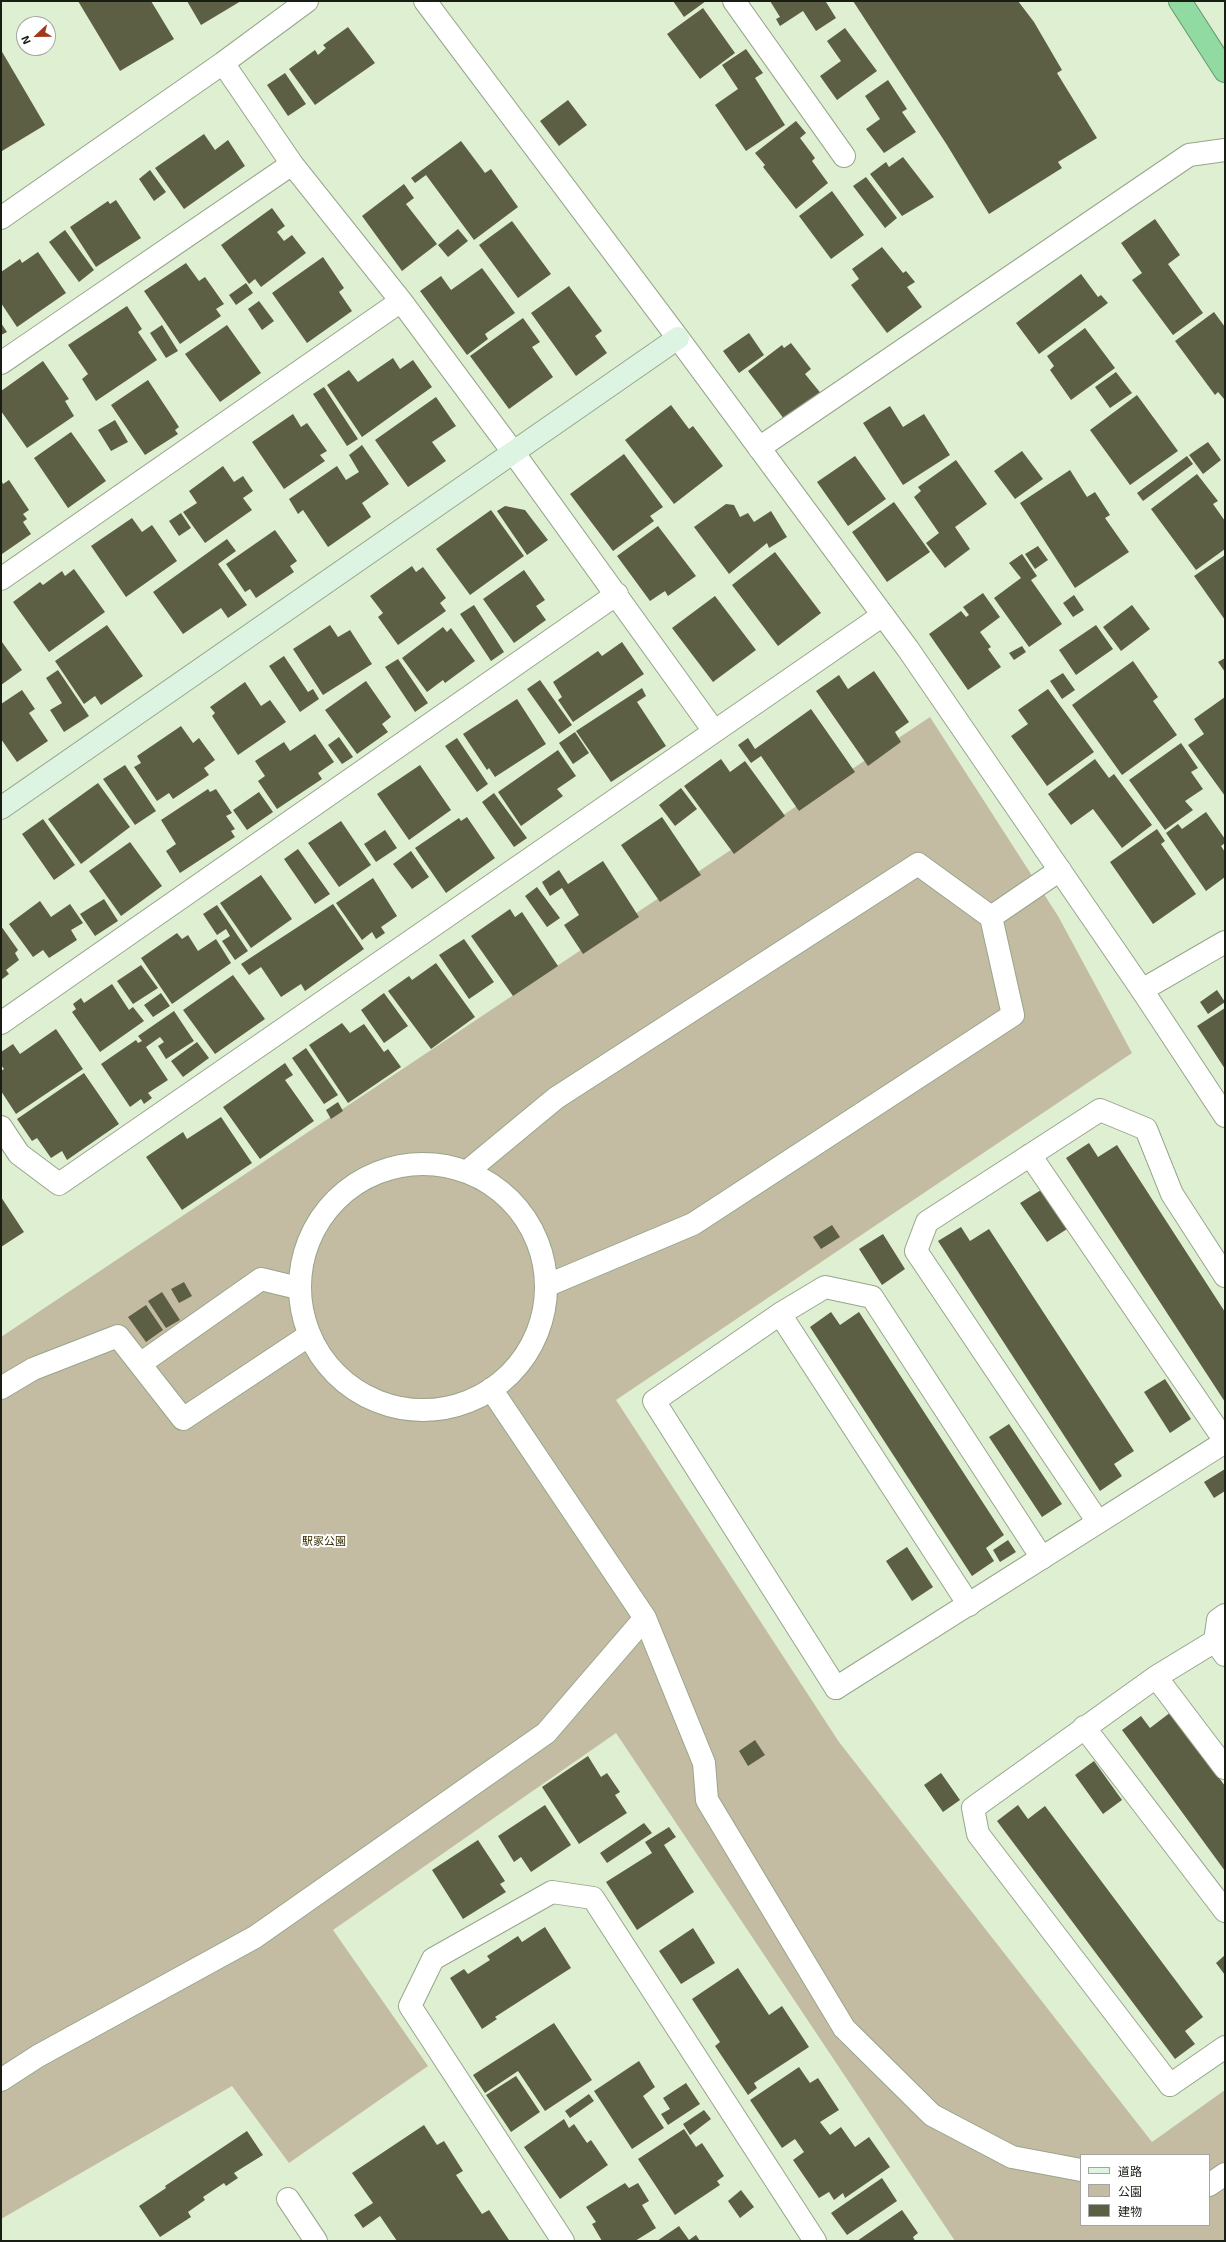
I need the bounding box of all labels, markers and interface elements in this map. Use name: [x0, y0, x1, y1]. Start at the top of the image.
north arrow: [16, 16, 56, 56]
text: N: [18, 34, 33, 46]
park label: 駅家公園: [302, 1534, 346, 1548]
legend: [1080, 2154, 1210, 2226]
text: 道路: [1118, 2164, 1142, 2178]
text: 公園: [1118, 2184, 1142, 2198]
text: 建物: [1118, 2204, 1142, 2218]

